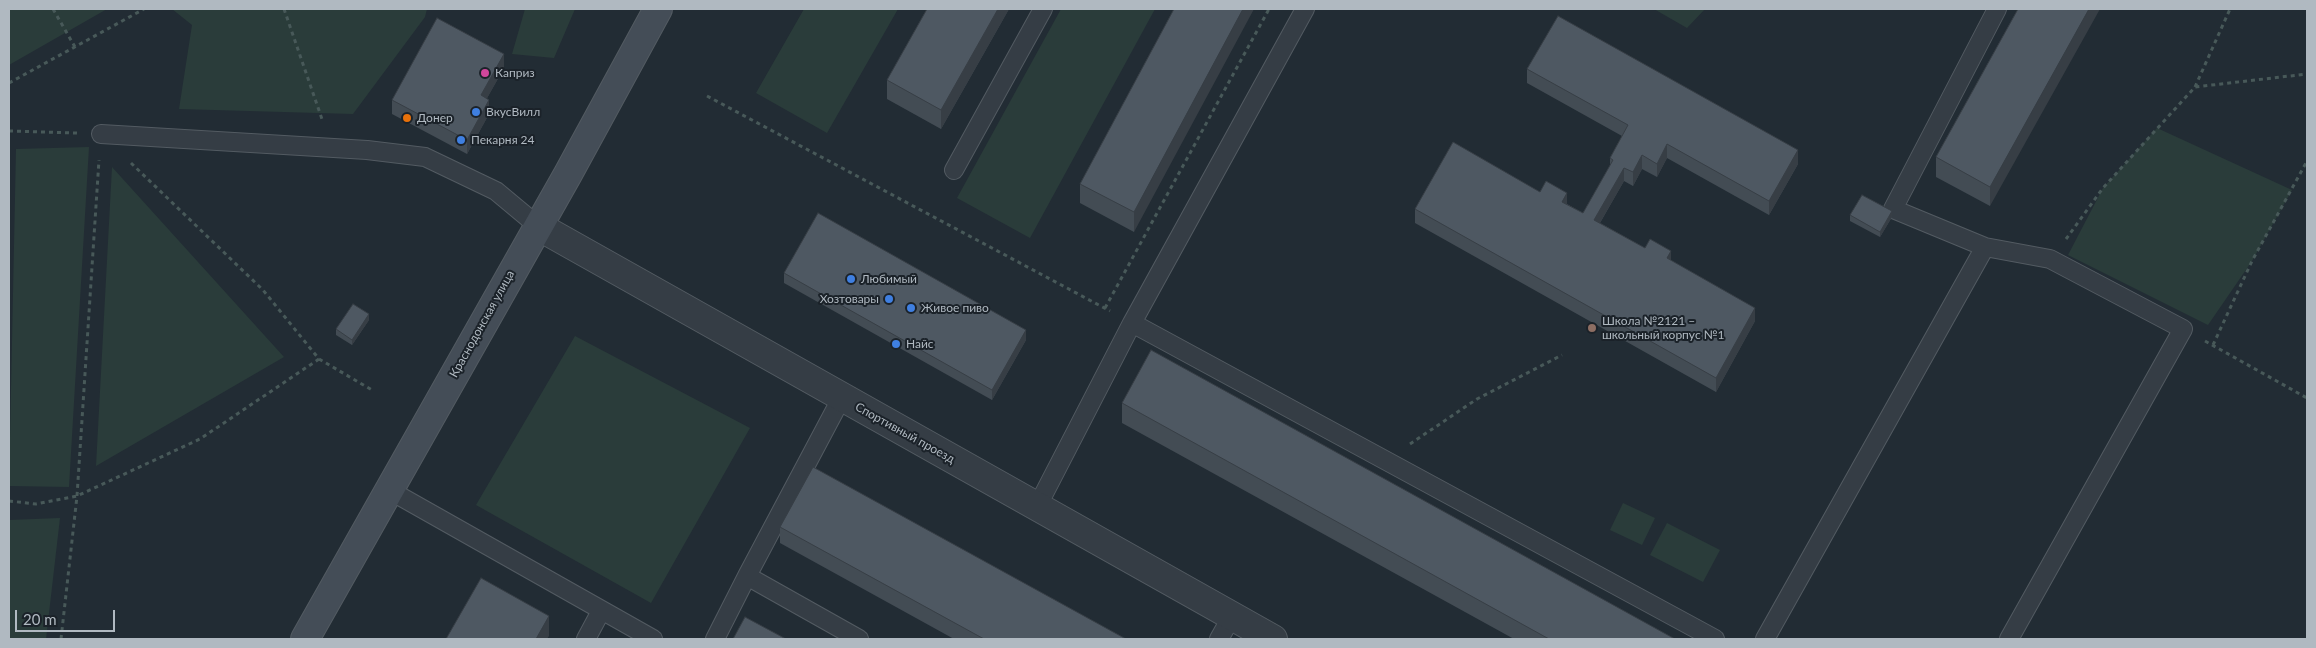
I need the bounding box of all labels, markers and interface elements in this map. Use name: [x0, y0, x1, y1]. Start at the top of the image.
place label: Каприз: [495, 66, 535, 80]
marker: Каприз: [479, 67, 491, 79]
place label: ВкусВилл: [486, 105, 540, 119]
marker: ВкусВилл: [470, 106, 482, 118]
place label: Донер: [417, 111, 453, 125]
marker: Донер: [401, 112, 413, 124]
place label: Пекарня 24: [471, 133, 535, 147]
marker: Пекарня 24: [455, 134, 467, 146]
street label: Краснодонская улица: [447, 268, 517, 380]
place label: Любимый: [861, 272, 917, 286]
marker: Любимый: [845, 273, 857, 285]
place label: Хозтовары: [820, 292, 879, 306]
marker: Хозтовары: [883, 293, 895, 305]
place label: Живое пиво: [921, 301, 989, 315]
marker: Живое пиво: [905, 302, 917, 314]
place label: Школа №2121 – школьный корпус №1: [1602, 314, 1725, 342]
marker: Школа №2121 – школьный корпус №1: [1586, 322, 1598, 334]
place label: Найс: [906, 337, 934, 351]
marker: Найс: [890, 338, 902, 350]
street label: Спортивный проезд: [853, 400, 957, 466]
scale bar: [18, 600, 118, 632]
text: 20 m: [23, 610, 57, 628]

